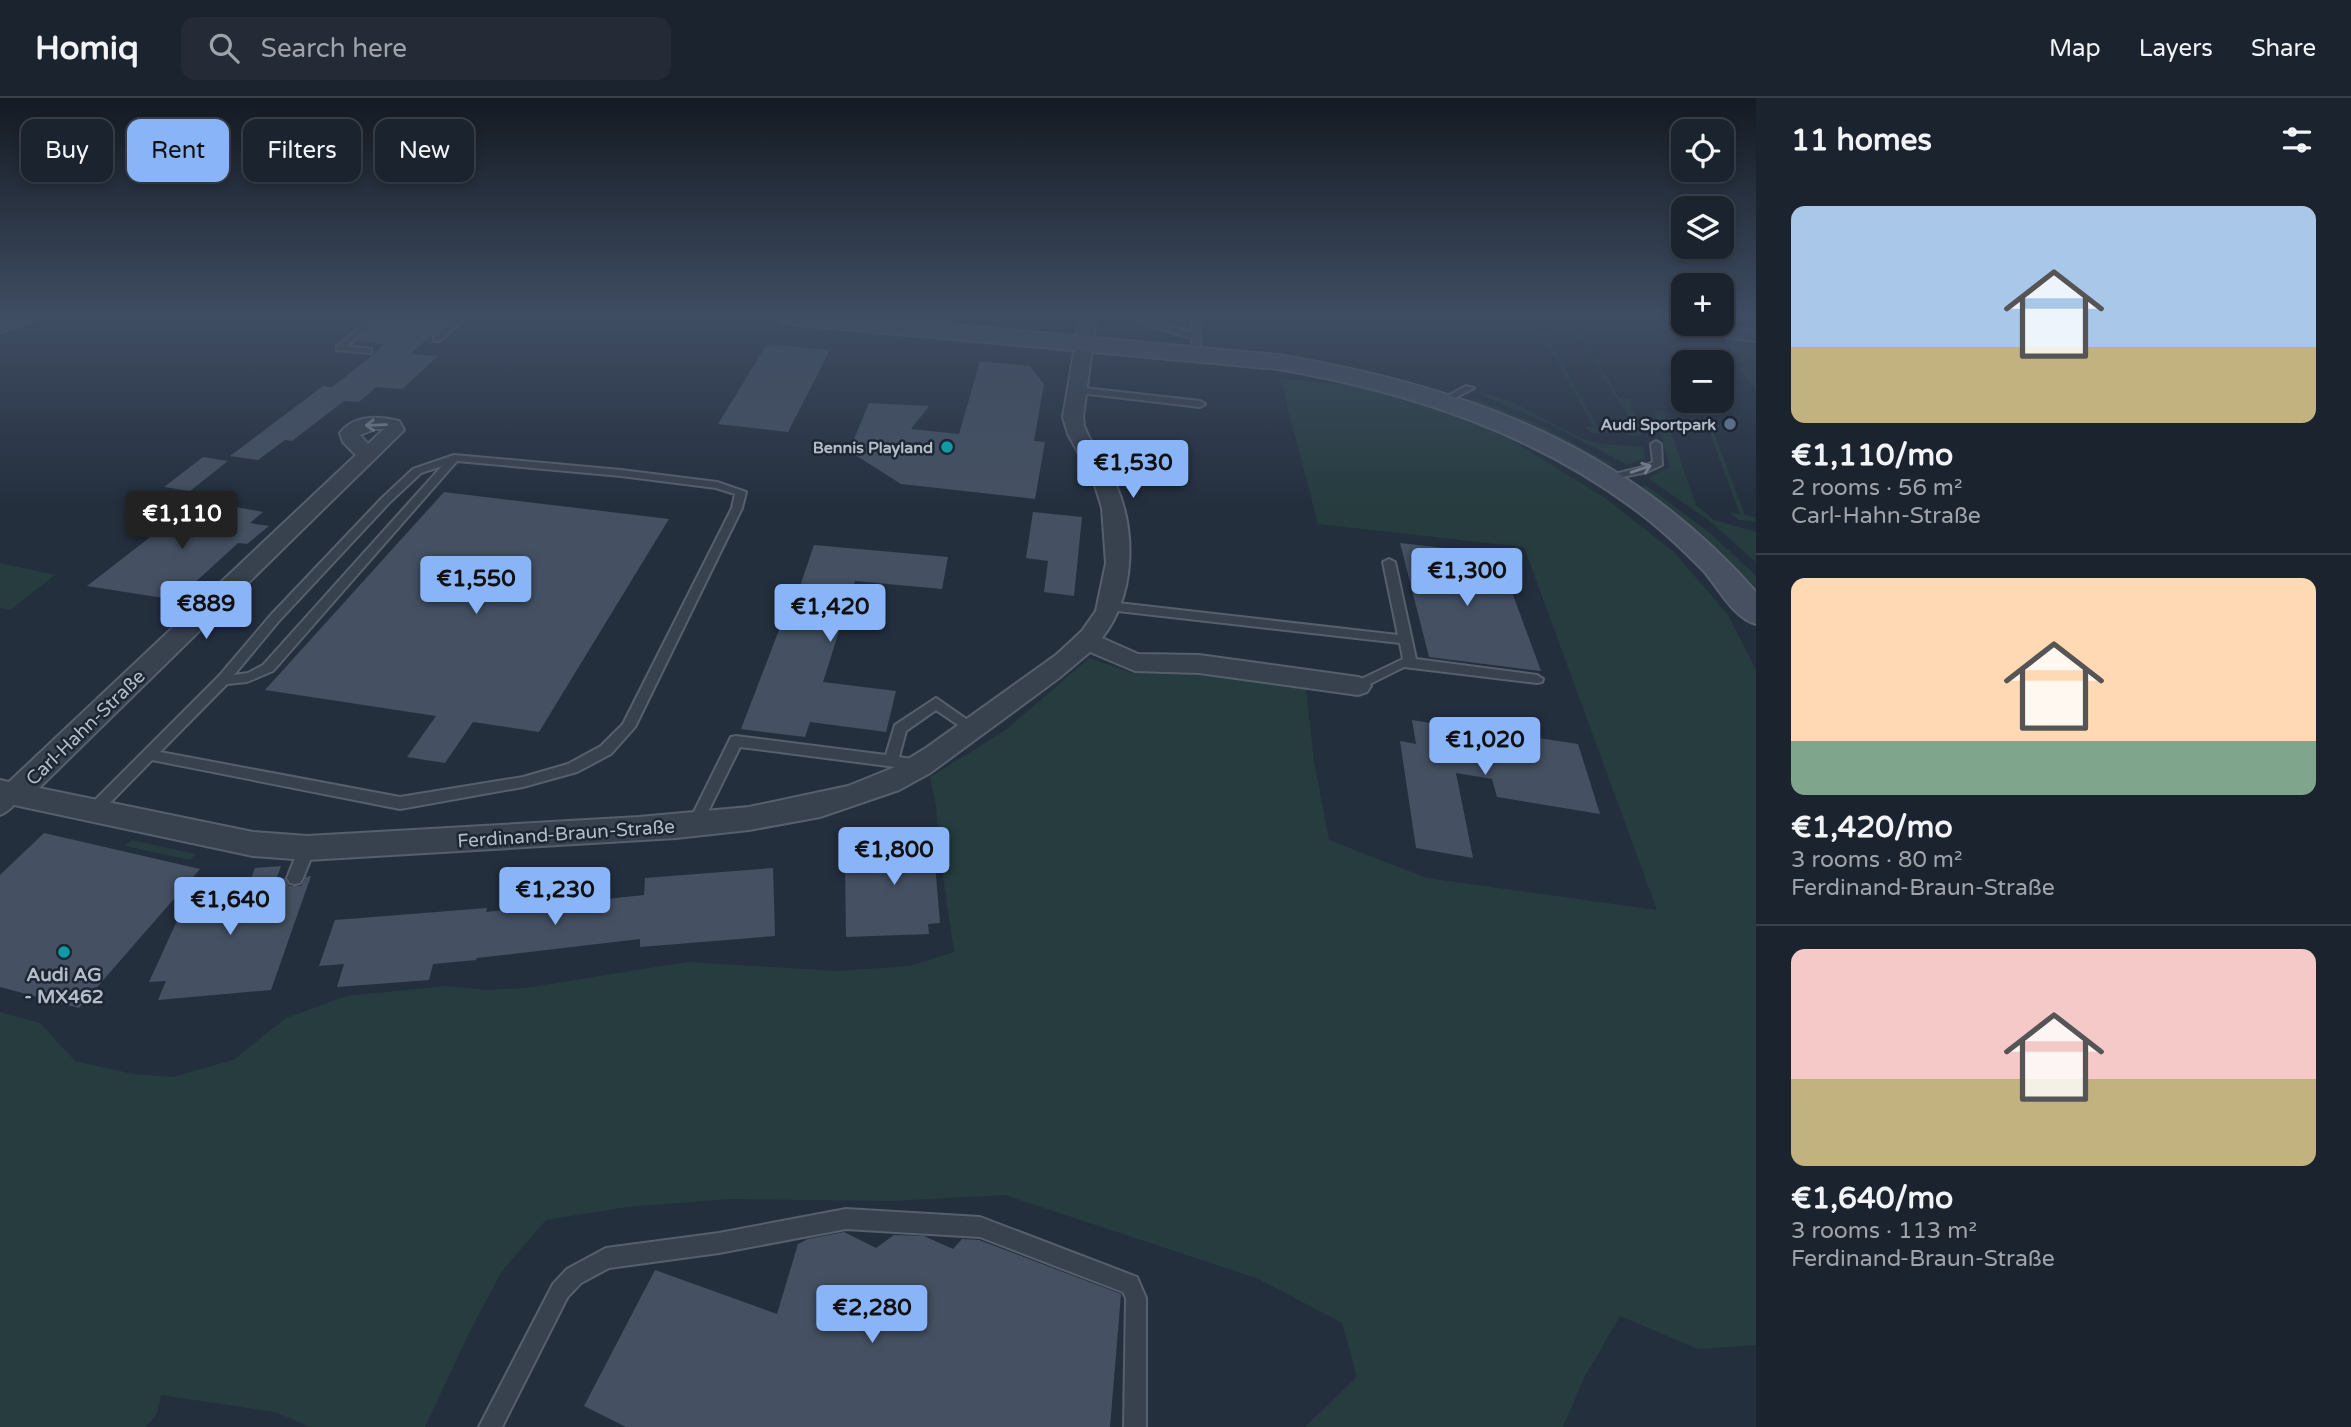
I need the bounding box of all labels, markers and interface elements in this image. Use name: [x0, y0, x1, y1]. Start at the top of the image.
search box: [181, 17, 671, 80]
text: Homiq: [35, 29, 139, 68]
icon: search: [205, 29, 243, 67]
text: Search here: [261, 33, 407, 64]
text: Map: [2049, 34, 2101, 63]
text: Layers: [2139, 34, 2213, 63]
text: Share: [2251, 34, 2316, 63]
chip: Buy: [21, 119, 113, 182]
chip: Rent: [127, 119, 229, 182]
chip: Filters: [243, 119, 361, 182]
chip: New: [375, 119, 474, 182]
map controls: [1671, 119, 1734, 413]
button: locate: [1671, 119, 1734, 182]
icon: filters: [2278, 121, 2316, 159]
text: 11 homes: [1791, 122, 1932, 159]
button: layers: [1671, 196, 1734, 259]
icon: home: [1991, 251, 2117, 377]
button: +: [1671, 273, 1734, 336]
button: −: [1671, 350, 1734, 413]
place label: Audi Sportpark: [1601, 415, 1716, 435]
marker: Audi Sportpark: [1722, 416, 1738, 432]
one-way arrow: [365, 418, 388, 431]
text: €1,110/mo: [1791, 437, 1953, 474]
place label: Bennis Playland: [813, 438, 933, 458]
marker: Bennis Playland: [939, 439, 955, 455]
pin: €1,530: [1076, 440, 1190, 500]
text: €1,530: [1093, 449, 1173, 477]
one-way arrow: [1630, 462, 1652, 474]
text: 2 rooms · 56 m²: [1791, 474, 1962, 502]
pin: €1,110: [125, 491, 239, 551]
text: €1,110: [142, 500, 222, 528]
text: Carl-Hahn-Straße: [1791, 502, 1981, 530]
pin: €1,300: [1410, 548, 1524, 608]
pin: €1,550: [419, 556, 533, 616]
text: €1,300: [1427, 557, 1507, 585]
text: €1,550: [436, 565, 516, 593]
pin: €889: [165, 582, 247, 641]
pin: €1,420: [773, 584, 887, 644]
text: €889: [176, 590, 236, 618]
text: €1,420: [791, 593, 869, 621]
icon: home: [1991, 623, 2117, 749]
street label: Carl-Hahn-Straße: [22, 665, 150, 790]
pin: €1,020: [1428, 718, 1542, 777]
text: €1,020: [1445, 726, 1525, 754]
text: €1,420/mo: [1791, 809, 1953, 846]
street label: Ferdinand-Braun-Straße: [457, 815, 676, 853]
pin: €1,800: [837, 828, 951, 887]
text: €1,800: [854, 836, 934, 864]
text: 3 rooms · 80 m²: [1791, 846, 1962, 874]
pin: €1,230: [498, 868, 612, 927]
text: Ferdinand-Braun-Straße: [1791, 874, 2055, 902]
text: €1,230: [515, 876, 595, 904]
pin: €1,640: [173, 878, 287, 937]
text: €1,640: [190, 886, 270, 914]
marker: Audi AG - MX462: [56, 944, 72, 960]
place label: Audi AG - MX462: [24, 964, 104, 1008]
icon: home: [1991, 994, 2117, 1120]
text: €1,640/mo: [1791, 1180, 1953, 1217]
text: 3 rooms · 113 m²: [1791, 1217, 1977, 1245]
text: Ferdinand-Braun-Straße: [1791, 1245, 2055, 1273]
pin: €2,280: [815, 1286, 929, 1345]
text: €2,280: [832, 1294, 912, 1322]

